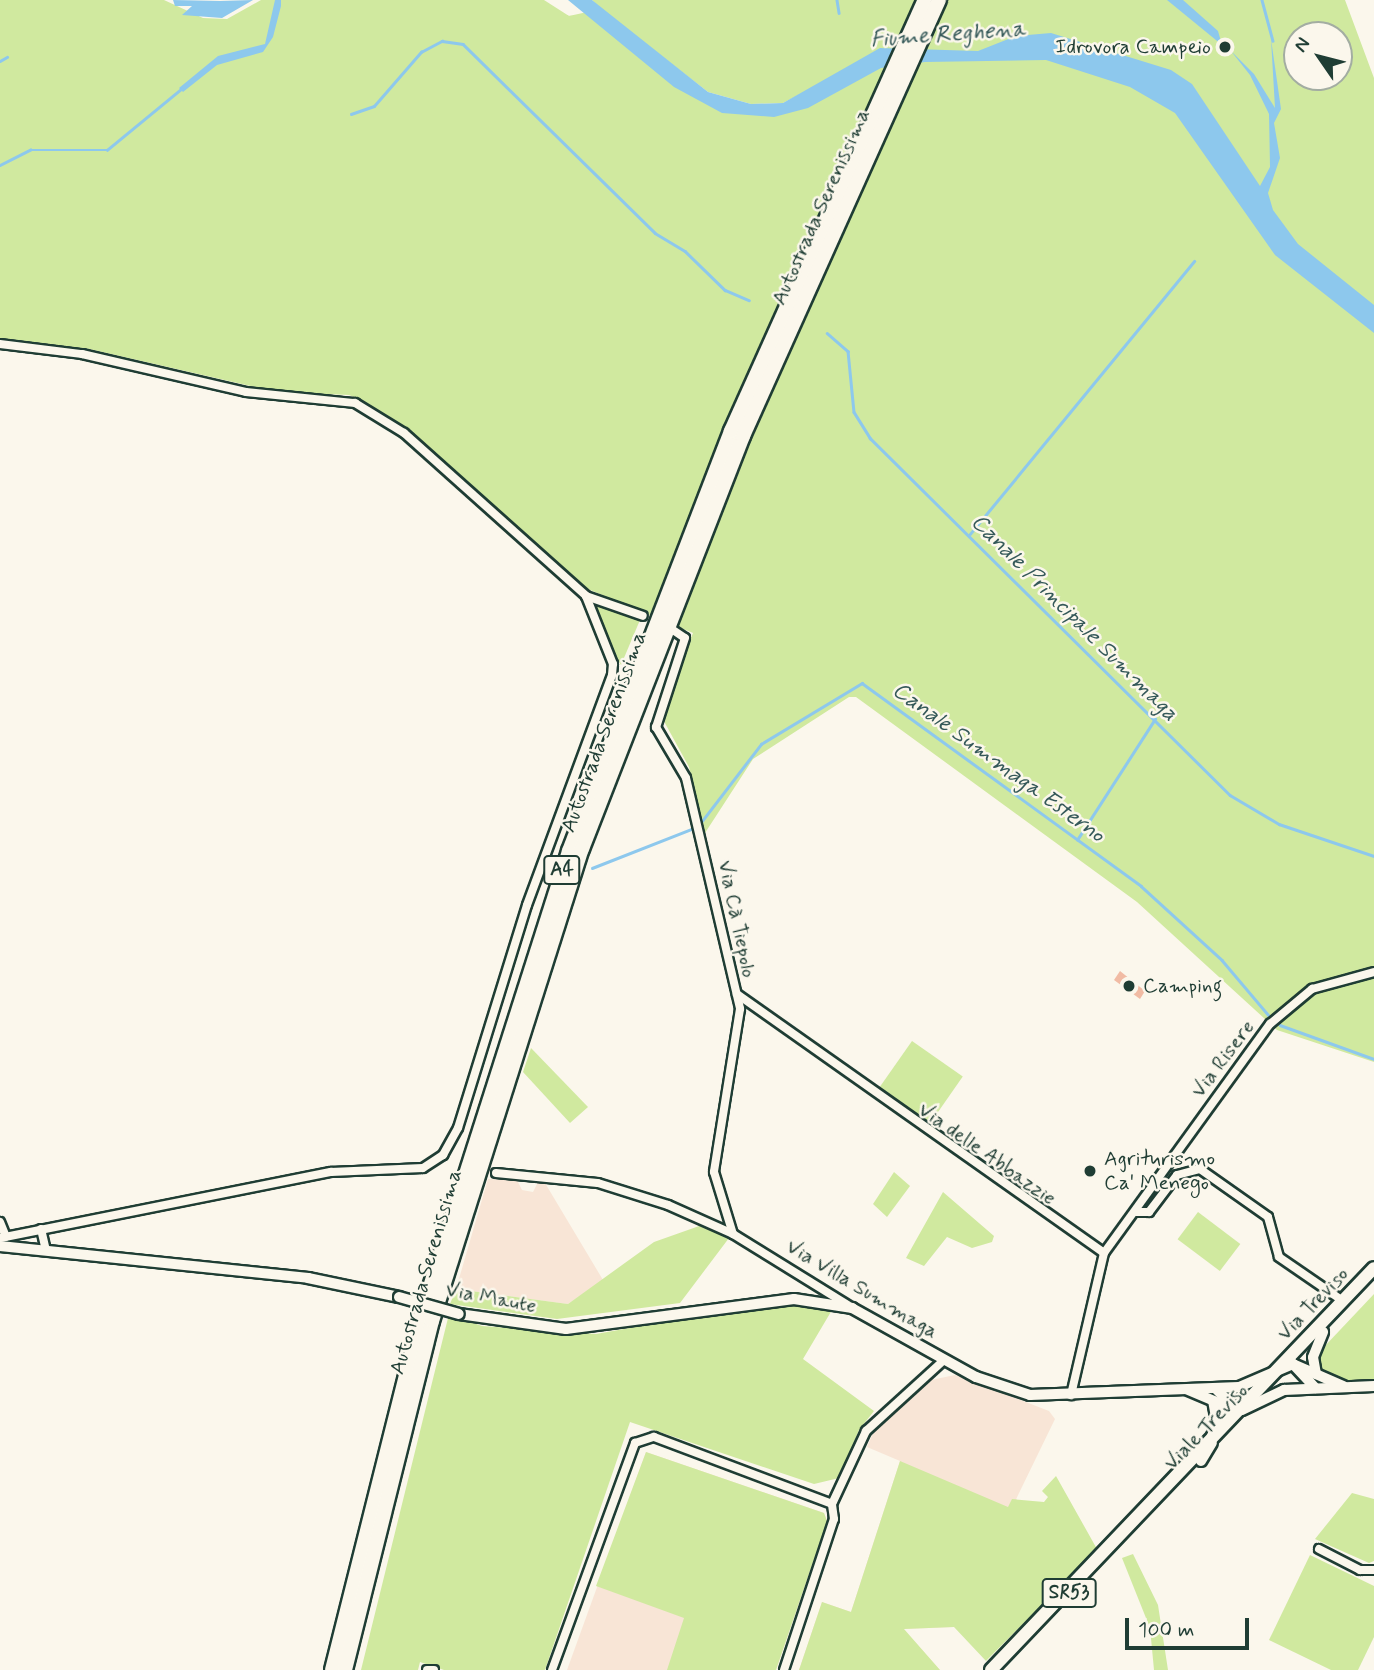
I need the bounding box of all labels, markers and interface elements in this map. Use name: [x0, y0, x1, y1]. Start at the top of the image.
water label: Fiume Reghena: [874, 16, 1022, 54]
north arrow: [1283, 21, 1353, 91]
text: N: [1288, 32, 1316, 57]
place label: Idrovora Campeio: [1053, 34, 1211, 60]
marker: Idrovora Campeio: [1217, 39, 1233, 55]
street label: Autostrada Serenissima: [765, 102, 877, 312]
water label: Canale Principale Summaga: [964, 508, 1184, 728]
street label: Autostrada Serenissima: [555, 625, 653, 839]
water label: Canale Summaga Esterno: [886, 677, 1110, 849]
road number: A4: [543, 855, 581, 886]
street label: Via Cà Tiepolo: [712, 858, 762, 980]
place label: Camping: [1143, 973, 1222, 999]
marker: Camping: [1121, 978, 1137, 994]
street label: Via Risere: [1186, 1016, 1260, 1102]
street label: Via delle Abbazzie: [913, 1097, 1061, 1211]
place label: Agriturismo Ca' Menego: [1104, 1146, 1215, 1196]
street label: Autostrada Serenissima: [384, 1163, 468, 1381]
marker: Agriturismo Ca' Menego: [1082, 1163, 1098, 1179]
street label: Via Villa Summaga: [781, 1233, 943, 1345]
street label: Via Treviso: [1272, 1262, 1354, 1346]
street label: Via Maute: [445, 1277, 537, 1319]
street label: Viale Treviso: [1160, 1380, 1252, 1474]
road number: SR53: [1041, 1578, 1097, 1609]
scale bar: [1129, 1604, 1253, 1648]
text: 100 m: [1138, 1616, 1194, 1644]

